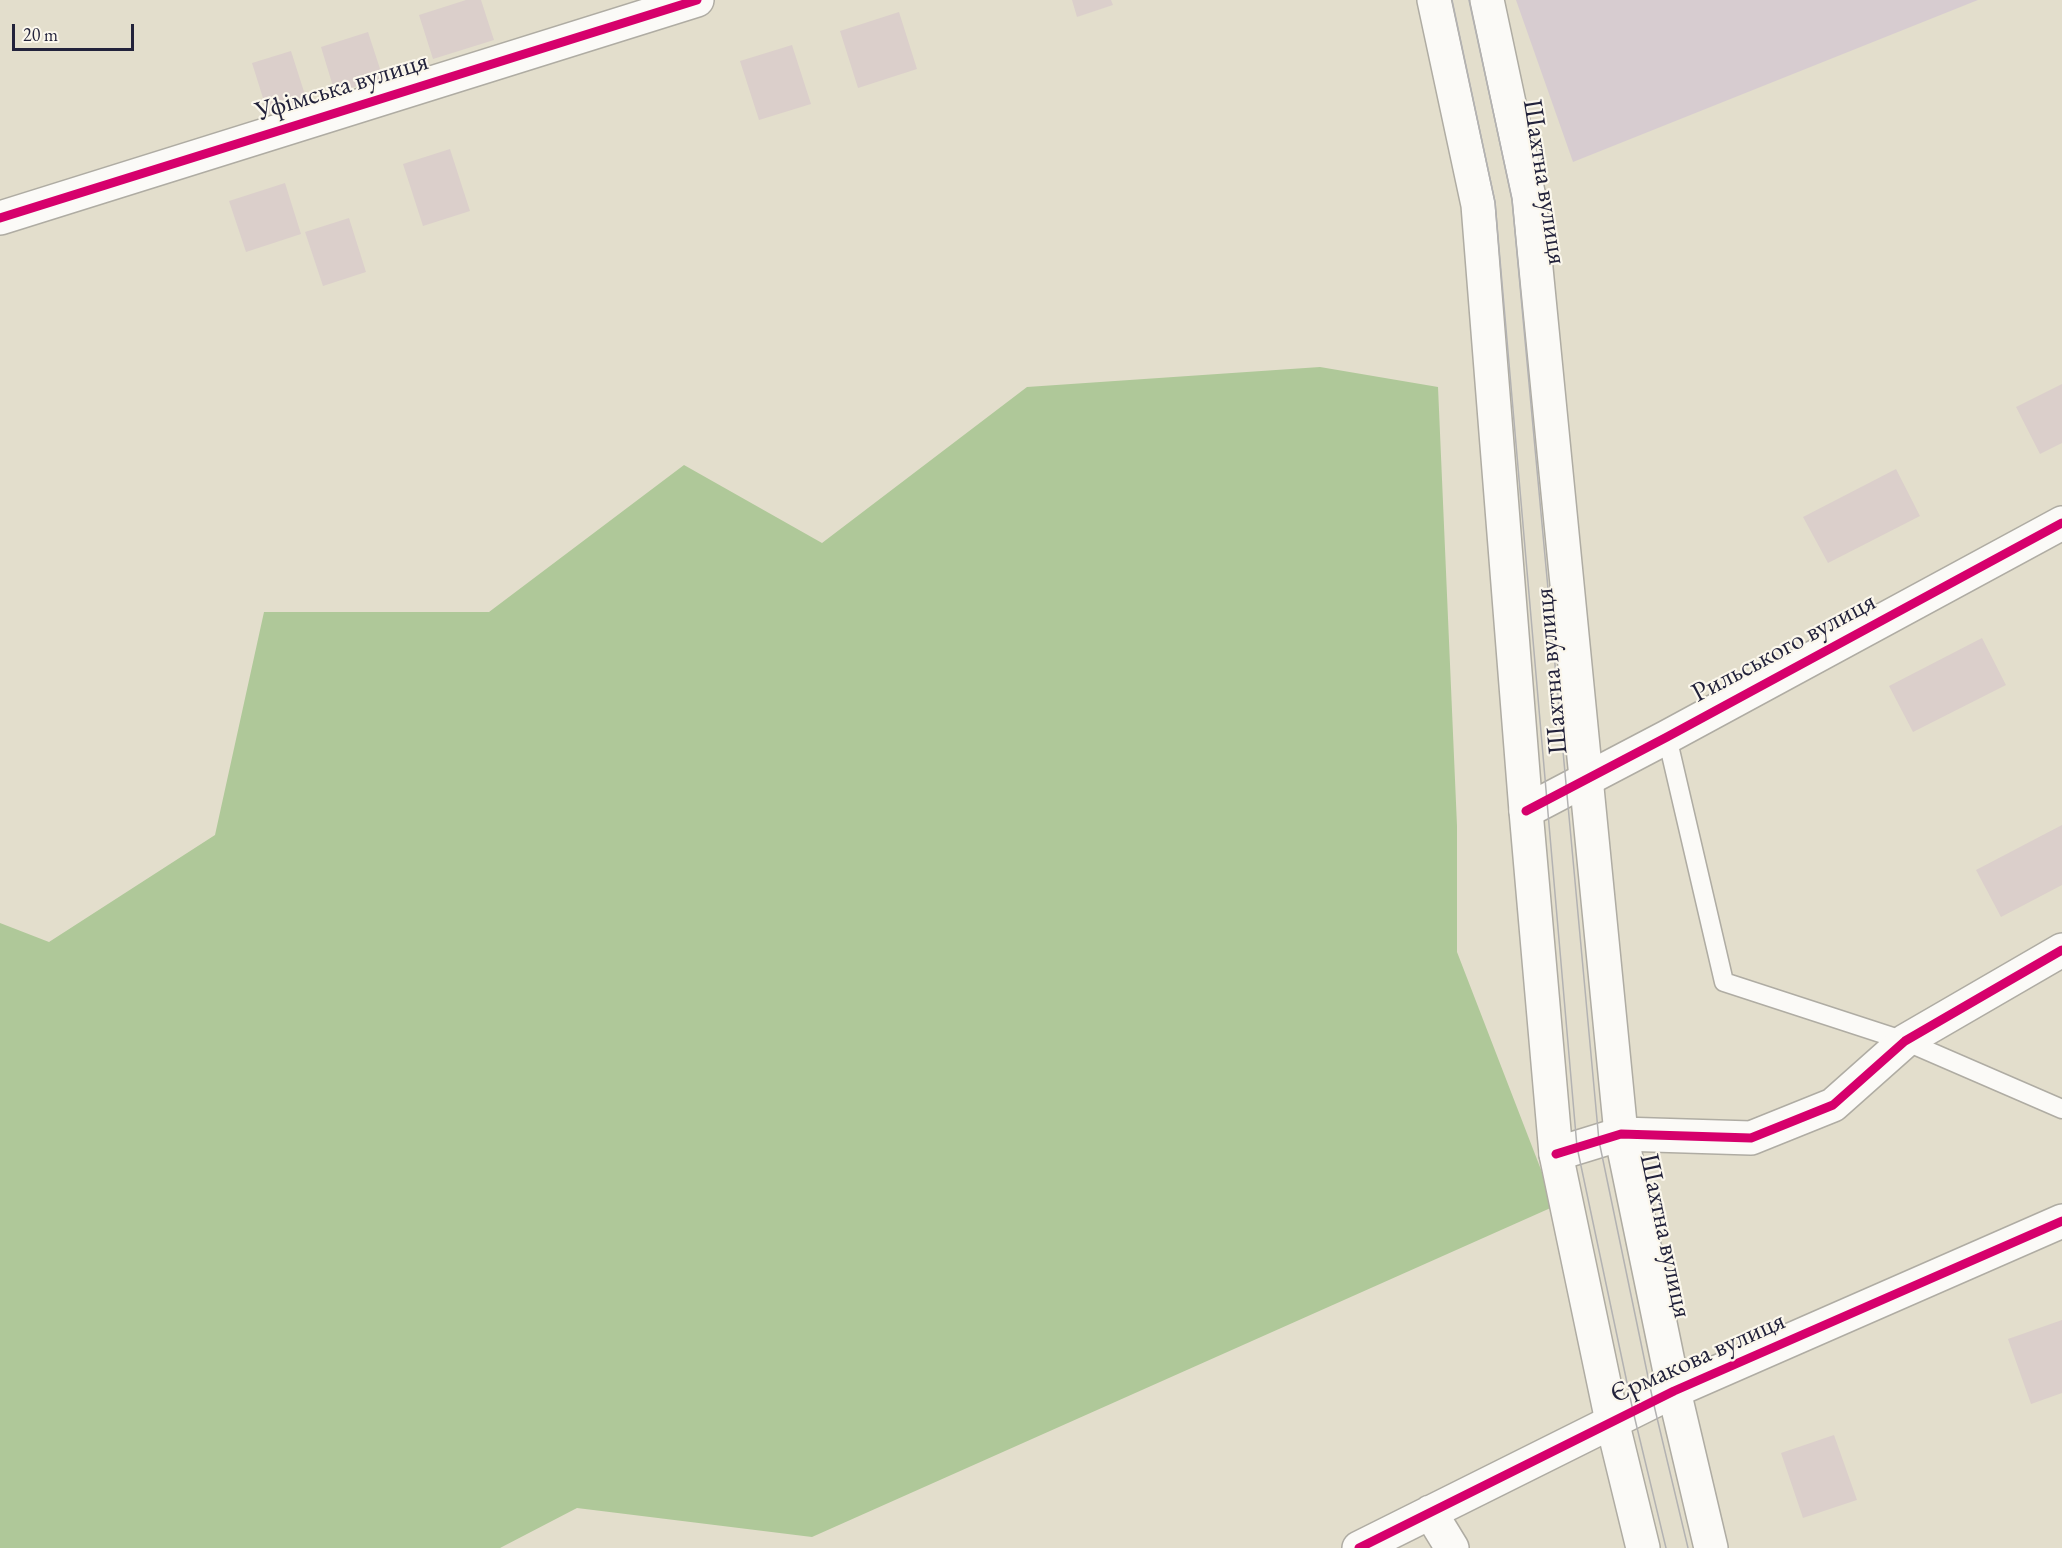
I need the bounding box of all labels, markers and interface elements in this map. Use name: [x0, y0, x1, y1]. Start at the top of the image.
scale bar: [15, 12, 136, 50]
text: 20 m: [23, 23, 58, 46]
street label: Уфімська вулиця: [252, 45, 432, 129]
street label: Шахтна вулиця: [1515, 97, 1573, 267]
street label: Шахтна вулиця: [1529, 586, 1575, 756]
street label: Рильського вулиця: [1687, 586, 1881, 710]
street label: Шахтна вулиця: [1632, 1151, 1698, 1321]
street label: Єрмакова вулиця: [1606, 1305, 1790, 1411]

